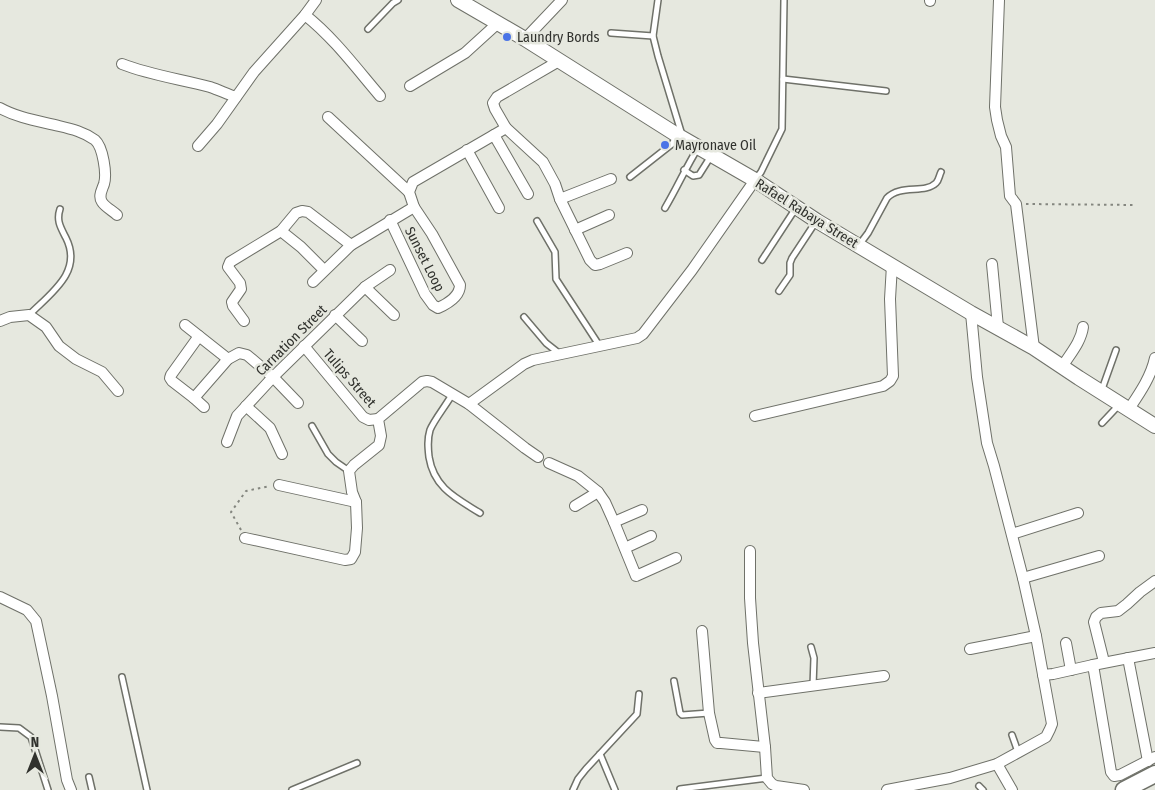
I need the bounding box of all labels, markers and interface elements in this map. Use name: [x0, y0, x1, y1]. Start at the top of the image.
place label: Laundry Bords: [517, 29, 600, 46]
marker: Laundry Bords: [501, 31, 513, 43]
place label: Mayronave Oil: [675, 137, 756, 154]
marker: Mayronave Oil: [659, 139, 671, 151]
street label: Rafael Rabaya Street: [752, 175, 862, 252]
street label: Sunset Loop: [401, 224, 448, 294]
street label: Carnation Street: [252, 301, 331, 379]
street label: Tulips Street: [320, 346, 380, 411]
north arrow: [10, 730, 60, 780]
text: N: [31, 734, 39, 751]

